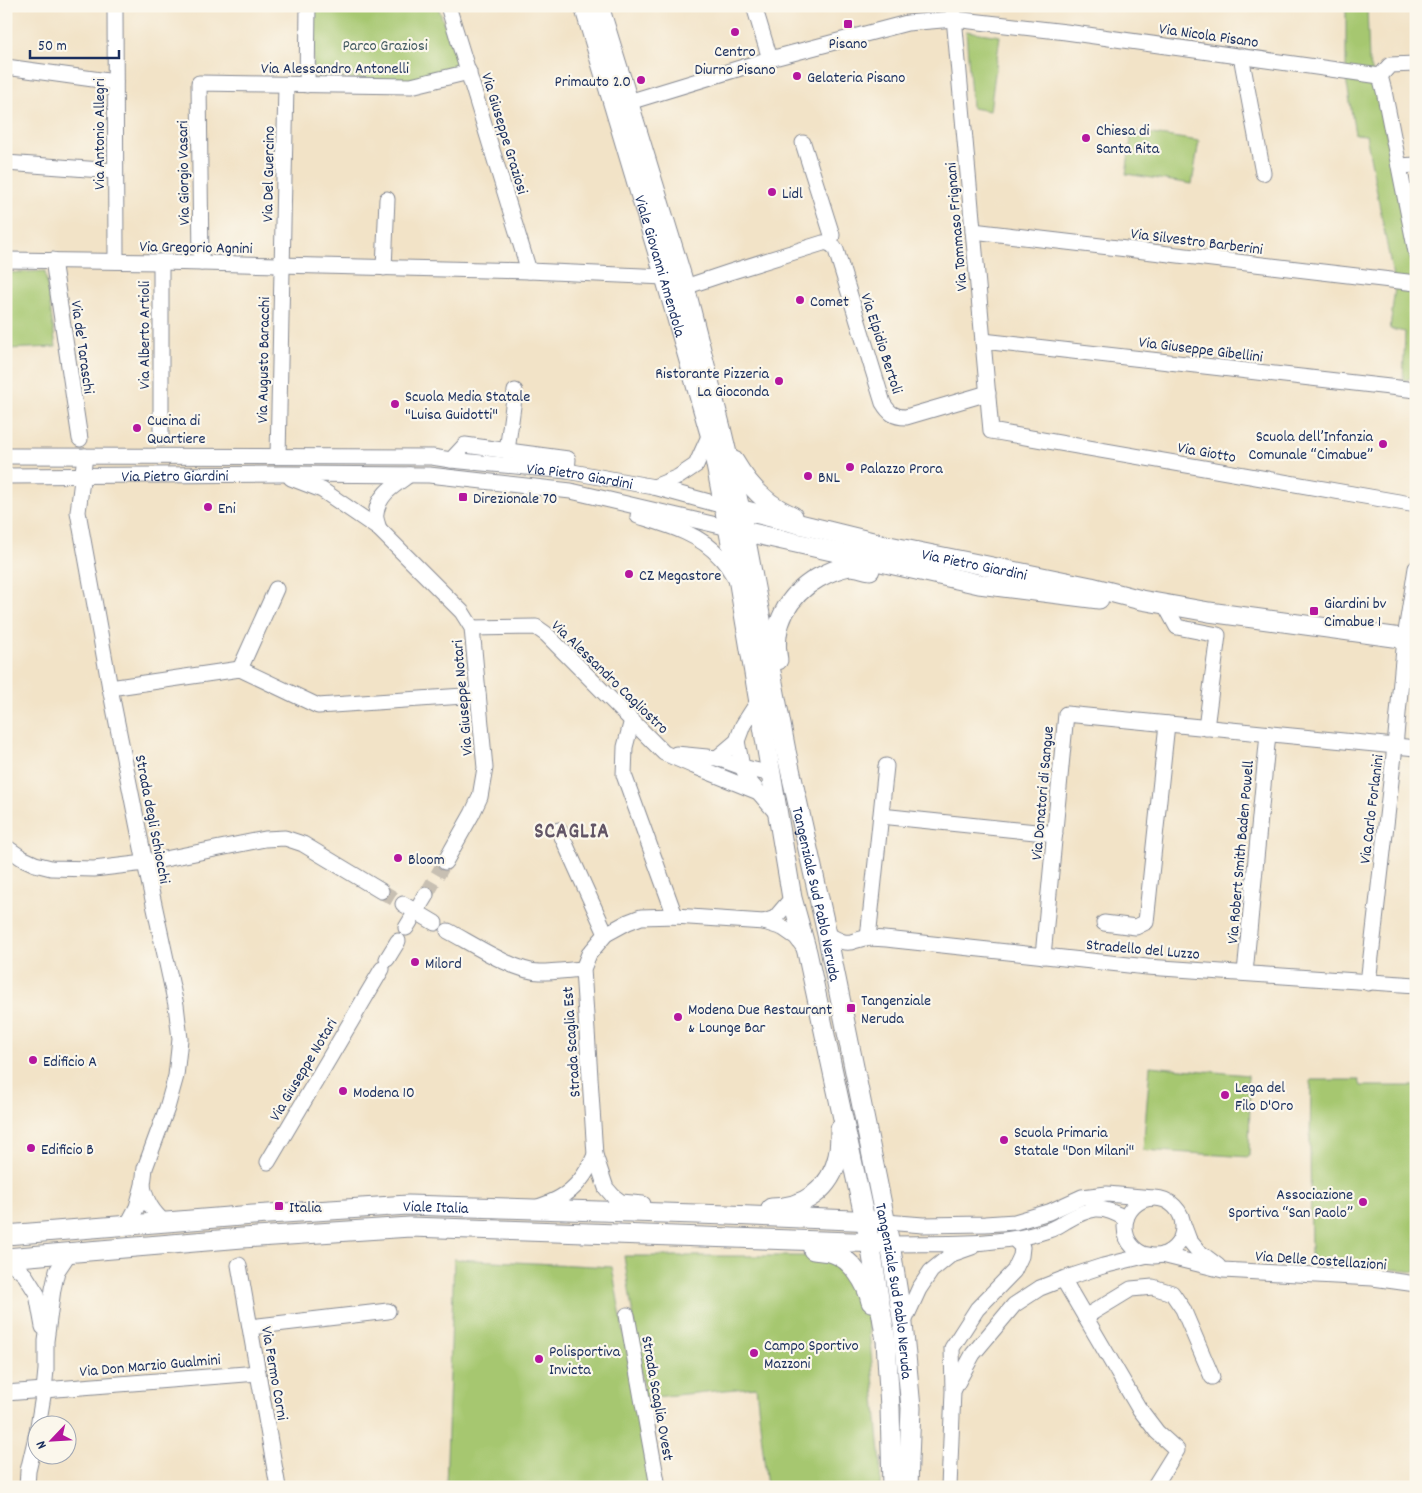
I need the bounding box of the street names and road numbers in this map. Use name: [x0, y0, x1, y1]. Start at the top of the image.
street label: Via Nicola Pisano: [1157, 18, 1260, 55]
street label: Via Alessandro Antonelli: [261, 58, 409, 81]
street label: Via Giuseppe Graziosi: [474, 70, 533, 198]
street label: Via Antonio Allegri: [89, 78, 112, 190]
street label: Via Giorgio Vasari: [172, 120, 197, 226]
street label: Via Del Guercino: [257, 126, 282, 222]
street label: Via Tommaso Frignani: [940, 161, 975, 292]
street label: Viale Giovanni Amendola: [627, 193, 691, 340]
street label: Via Silvestro Barberini: [1129, 223, 1264, 262]
street label: Via Gregorio Agnini: [139, 236, 253, 261]
street label: Via Alberto Artioli: [134, 281, 157, 389]
street label: Via Elpidio Bertoli: [854, 290, 908, 397]
street label: Via Augusto Baracchi: [252, 297, 277, 423]
street label: Via de' Taraschi: [64, 299, 99, 396]
street label: Via Giuseppe Gibellini: [1137, 331, 1264, 370]
street label: Via Giotto: [1176, 437, 1238, 470]
street label: Via Pietro Giardini: [526, 458, 634, 497]
street label: Via Pietro Giardini: [121, 465, 229, 489]
street label: Via Pietro Giardini: [919, 544, 1029, 588]
street label: Via Alessandro Cagliostro: [545, 615, 673, 740]
street label: Via Giuseppe Notari: [447, 639, 480, 757]
street label: Via Donatori di Sangue: [1026, 725, 1061, 861]
street label: Strada degli Schiocchi: [128, 753, 175, 886]
street label: Via Carlo Forlanini: [1354, 753, 1391, 865]
street label: Via Robert Smith Baden Powell: [1222, 759, 1261, 945]
street label: Tangenziale Sud Pablo Neruda: [785, 805, 845, 984]
street label: Stradello del Luzzo: [1085, 934, 1201, 967]
street label: Strada Scaglia Est: [557, 986, 588, 1098]
street label: Via Giuseppe Notari: [264, 1014, 344, 1126]
street label: Viale Italia: [403, 1196, 469, 1221]
street label: Tangenziale Sud Pablo Neruda: [868, 1201, 917, 1381]
street label: Via Delle Costellazioni: [1254, 1245, 1387, 1278]
street label: Via Fermo Corni: [254, 1325, 293, 1422]
street label: Strada Scaglia Ovest: [634, 1334, 679, 1463]
street label: Via Don Marzio Gualmini: [79, 1349, 222, 1384]

